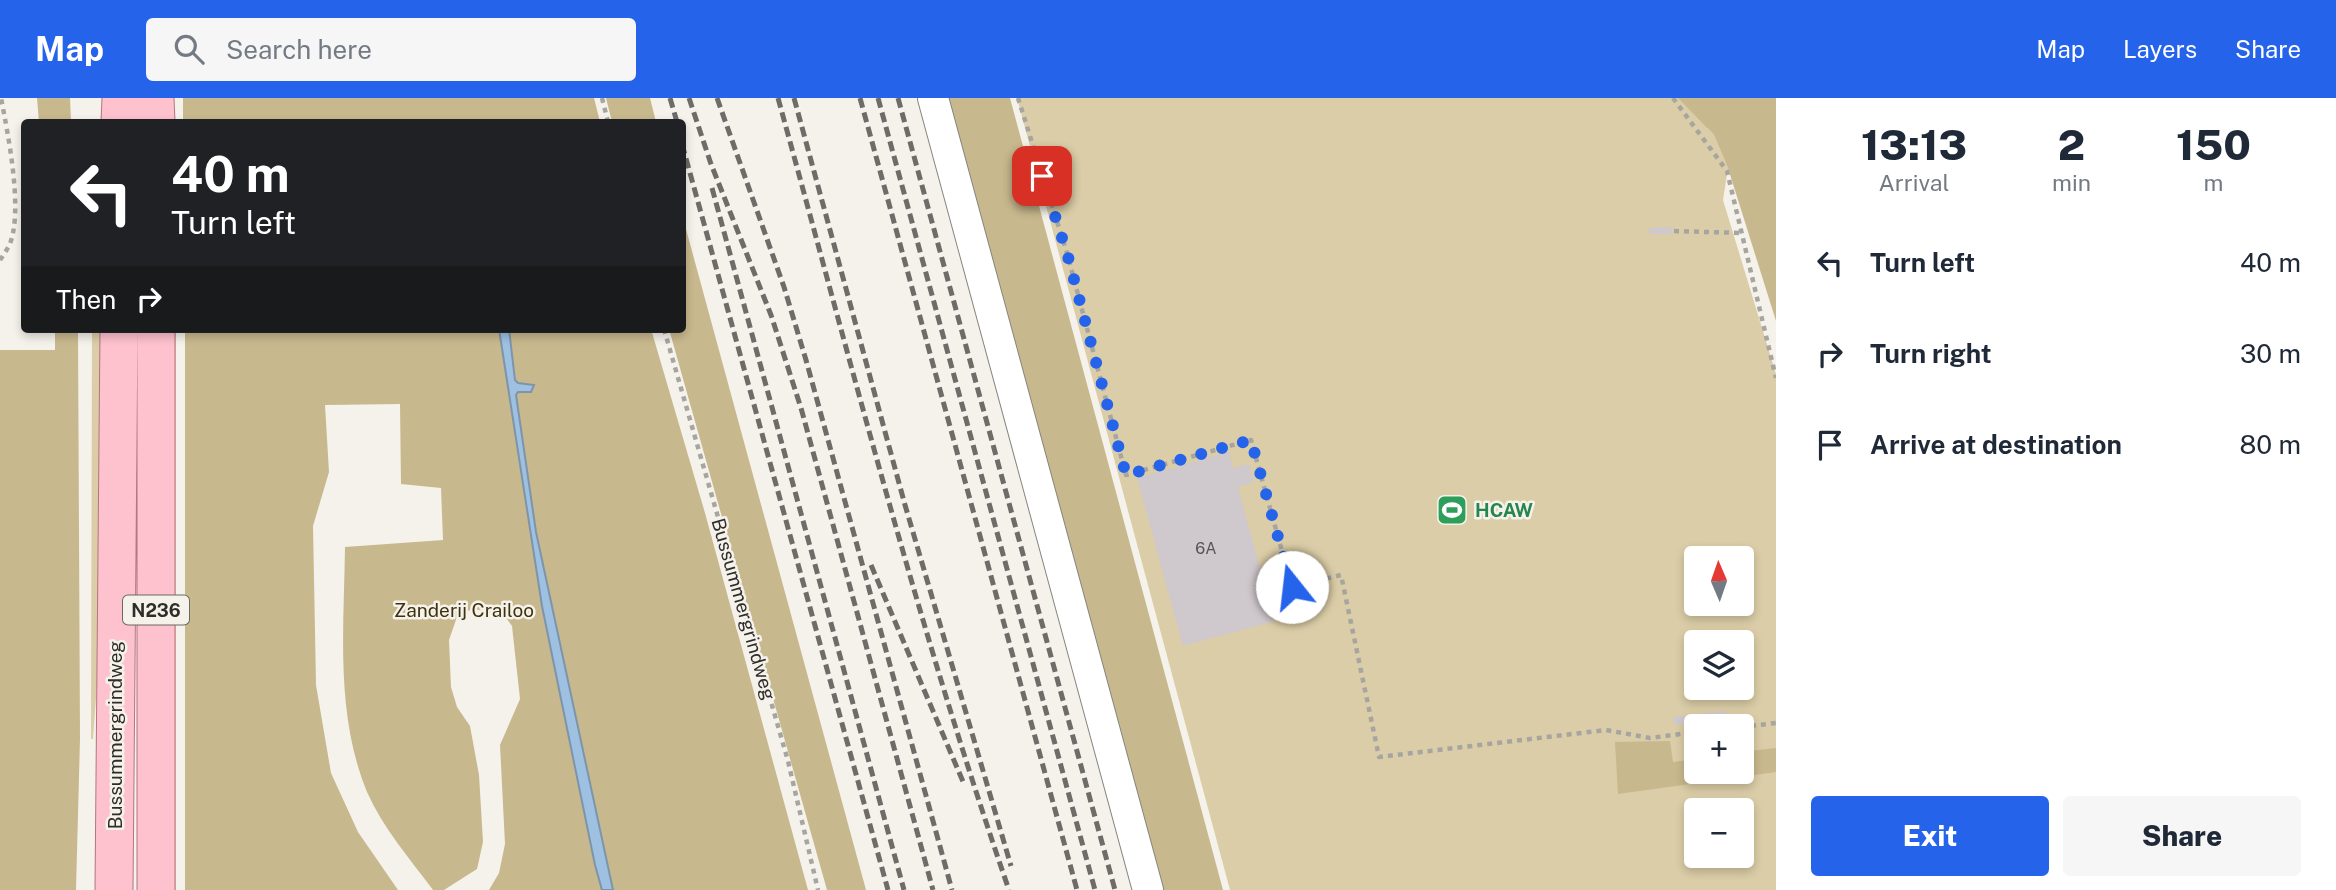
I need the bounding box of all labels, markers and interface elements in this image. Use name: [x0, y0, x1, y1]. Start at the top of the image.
search box: [146, 18, 636, 81]
text: Map: [35, 30, 104, 68]
icon: search: [170, 30, 208, 68]
text: Search here: [226, 34, 372, 65]
text: Map: [2036, 35, 2085, 63]
text: Layers: [2123, 35, 2197, 63]
text: Share: [2235, 35, 2301, 63]
text: 13:13: [1861, 120, 1967, 169]
text: 2: [2058, 120, 2085, 169]
text: 150: [2176, 120, 2251, 169]
text: 40 m: [171, 145, 290, 203]
pin: [1012, 146, 1072, 206]
icon: left: [56, 147, 147, 238]
icon: arrive: [1023, 157, 1061, 195]
text: Arrival: [1878, 169, 1950, 196]
text: min: [2052, 169, 2091, 196]
text: m: [2204, 169, 2223, 196]
text: Turn left: [171, 204, 296, 241]
icon: left: [1811, 244, 1849, 282]
text: Turn left: [1870, 247, 1975, 278]
text: 40 m: [2240, 247, 2301, 278]
icon: right: [130, 280, 168, 318]
text: Then: [56, 284, 116, 315]
icon: right: [1811, 335, 1849, 373]
text: Turn right: [1870, 338, 1992, 369]
text: 30 m: [2240, 338, 2301, 369]
icon: arrive: [1811, 426, 1849, 464]
text: Arrive at destination: [1870, 429, 2122, 460]
text: 80 m: [2240, 429, 2301, 460]
sports icon: HCAW: [1435, 493, 1469, 527]
place label: HCAW: [1475, 499, 1534, 521]
street label: Bussummergrindweg: [707, 515, 781, 703]
house number: 6A: [1195, 539, 1217, 558]
north arrow: [1684, 546, 1754, 616]
map controls: [1684, 546, 1754, 868]
position arrow: [1255, 550, 1329, 624]
road number: N236: [123, 596, 189, 624]
park label: Zanderij Crailoo: [394, 599, 534, 621]
button: layers: [1684, 630, 1754, 700]
street label: Bussummergrindweg: [104, 641, 126, 829]
button: +: [1684, 714, 1754, 784]
button: Exit: [1811, 796, 2049, 876]
button: Share: [2063, 796, 2301, 876]
button: −: [1684, 798, 1754, 868]

